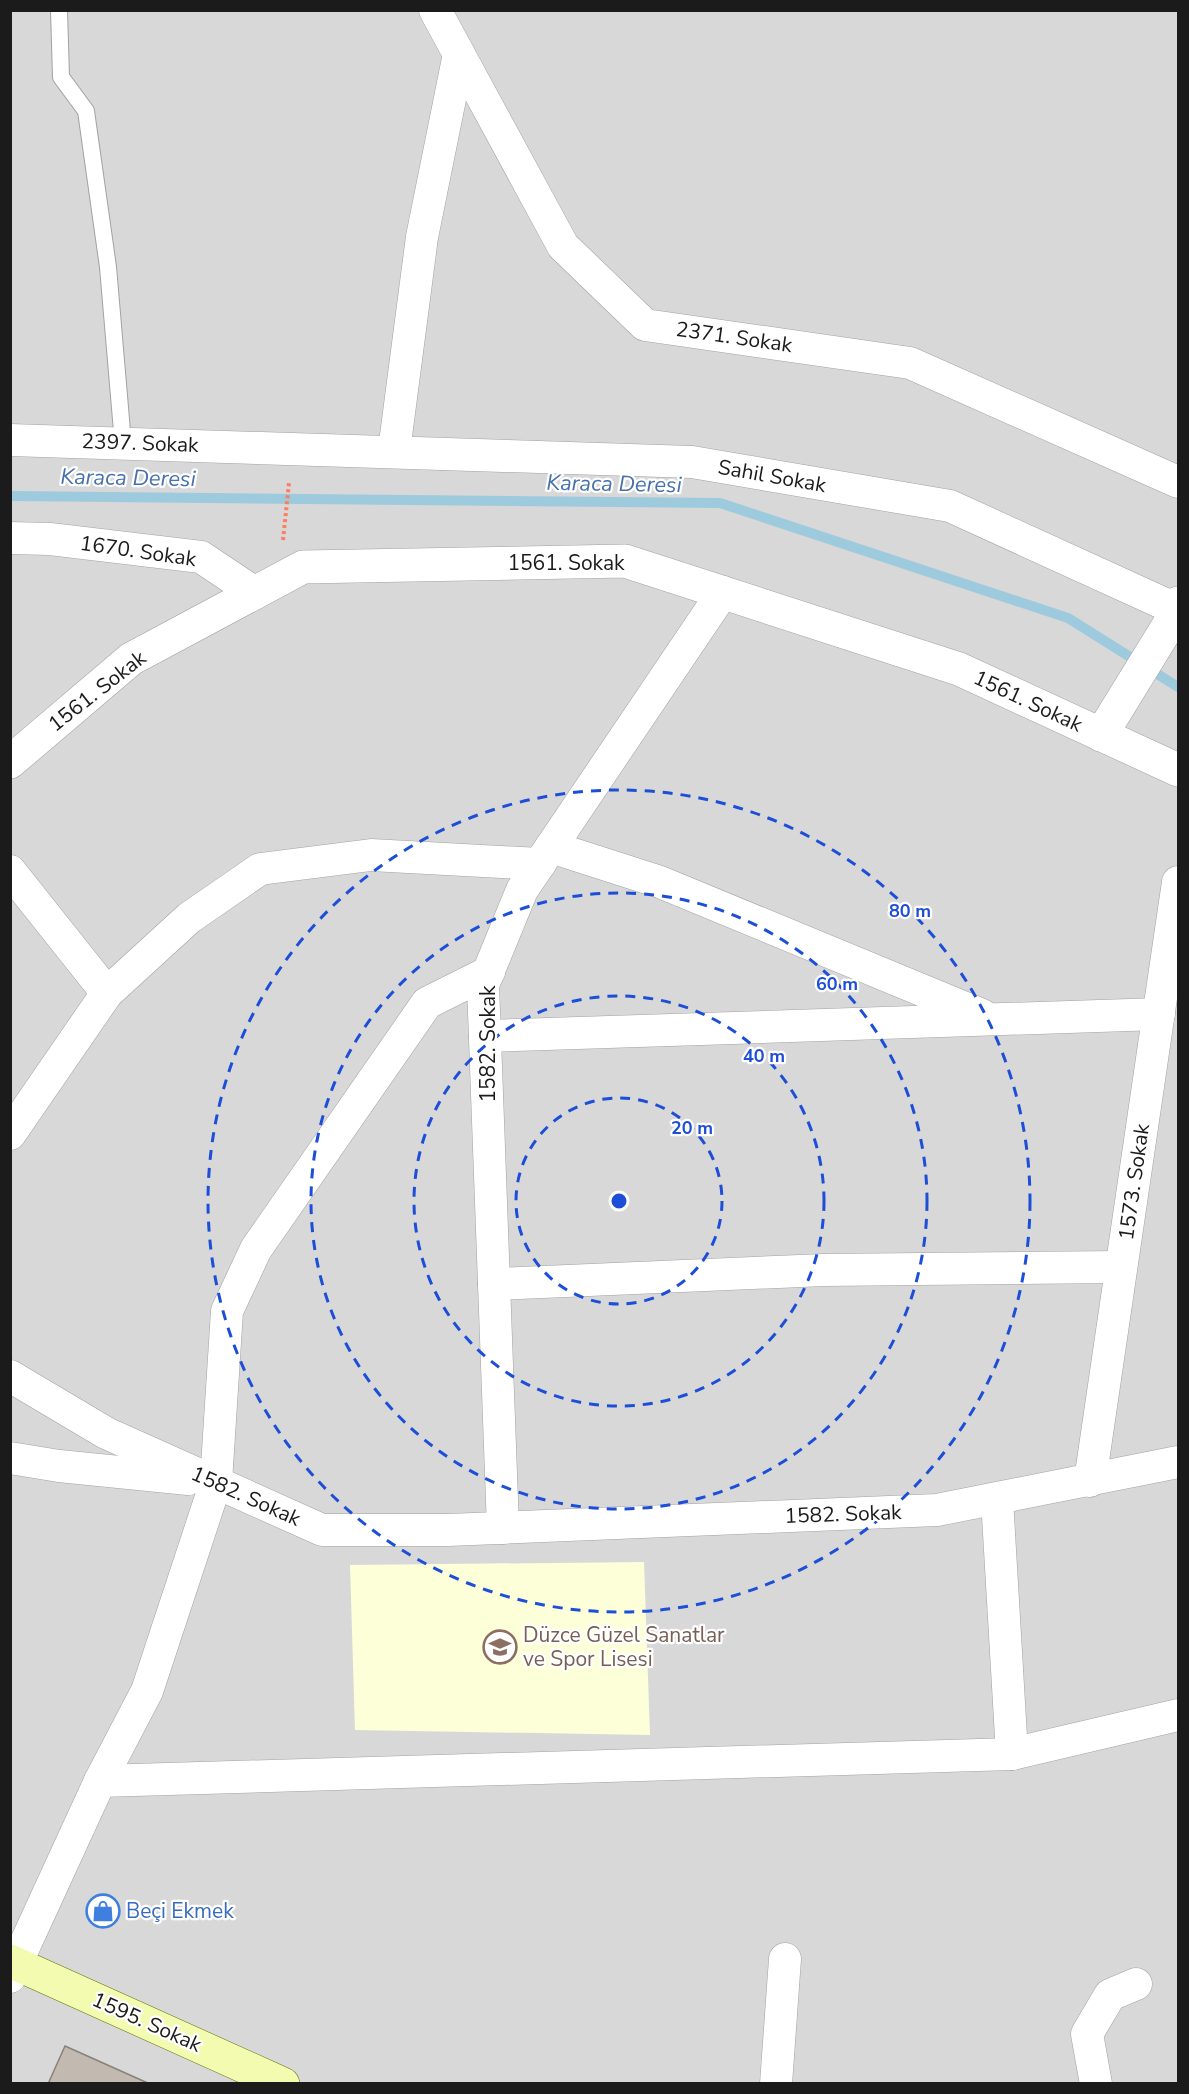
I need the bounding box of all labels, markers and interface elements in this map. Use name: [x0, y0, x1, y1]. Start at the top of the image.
street label: 2371. Sokak: [674, 315, 794, 359]
street label: 2397. Sokak: [81, 427, 200, 459]
street label: Sahil Sokak: [716, 453, 829, 499]
water label: Karaca Deresi: [60, 462, 197, 494]
water label: Karaca Deresi: [546, 468, 683, 500]
street label: 1670. Sokak: [78, 529, 198, 573]
street label: 1561. Sokak: [507, 549, 625, 577]
street label: 1561. Sokak: [42, 644, 152, 738]
street label: 1561. Sokak: [969, 664, 1087, 739]
text: 80 m: [889, 899, 931, 923]
text: 60 m: [816, 972, 858, 996]
street label: 1582. Sokak: [474, 985, 502, 1103]
text: 40 m: [743, 1044, 785, 1068]
text: 20 m: [671, 1116, 713, 1140]
street label: 1573. Sokak: [1112, 1122, 1156, 1242]
centre of rings: [609, 1191, 629, 1211]
street label: 1582. Sokak: [187, 1459, 306, 1533]
street label: 1582. Sokak: [784, 1498, 903, 1530]
place label: Düzce Güzel Sanatlar ve Spor Lisesi: [523, 1621, 725, 1673]
school or university icon: Düzce Güzel Sanatlar ve Spor Lisesi: [482, 1629, 518, 1665]
shop icon: Beçi Ekmek: [85, 1893, 121, 1929]
place label: Beçi Ekmek: [126, 1897, 234, 1925]
street label: 1595. Sokak: [88, 1985, 207, 2059]

